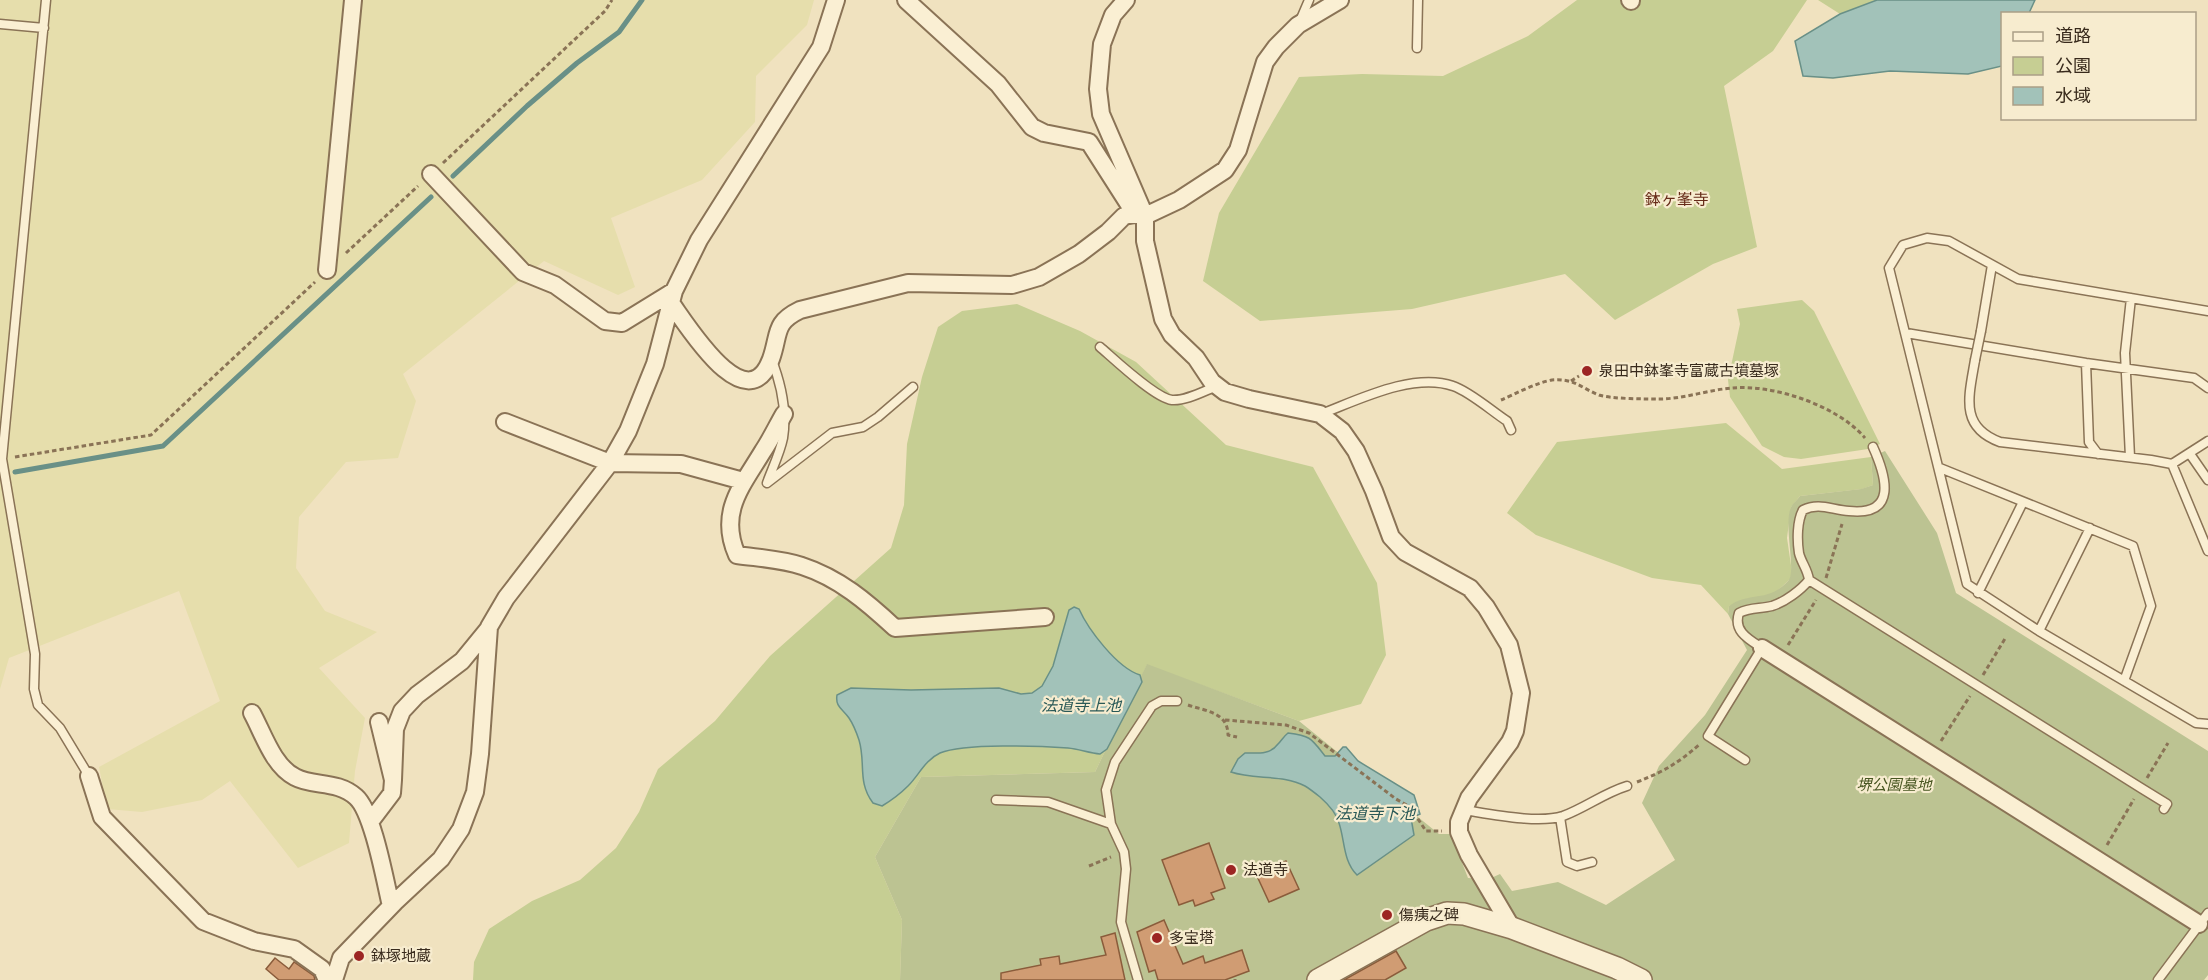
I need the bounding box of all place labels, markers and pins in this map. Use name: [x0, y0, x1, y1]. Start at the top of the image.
place label: 泉田中鉢峯寺富蔵古墳墓塚: [1599, 362, 1779, 380]
marker: 泉田中鉢峯寺富蔵古墳墓塚: [1580, 364, 1594, 378]
place label: 法道寺: [1243, 861, 1288, 879]
marker: 法道寺: [1224, 863, 1238, 877]
place label: 傷痍之碑: [1399, 906, 1459, 924]
marker: 傷痍之碑: [1380, 908, 1394, 922]
place label: 多宝塔: [1169, 929, 1214, 947]
marker: 多宝塔: [1150, 931, 1164, 945]
place label: 鉢塚地蔵: [371, 947, 431, 965]
marker: 鉢塚地蔵: [352, 949, 366, 963]

